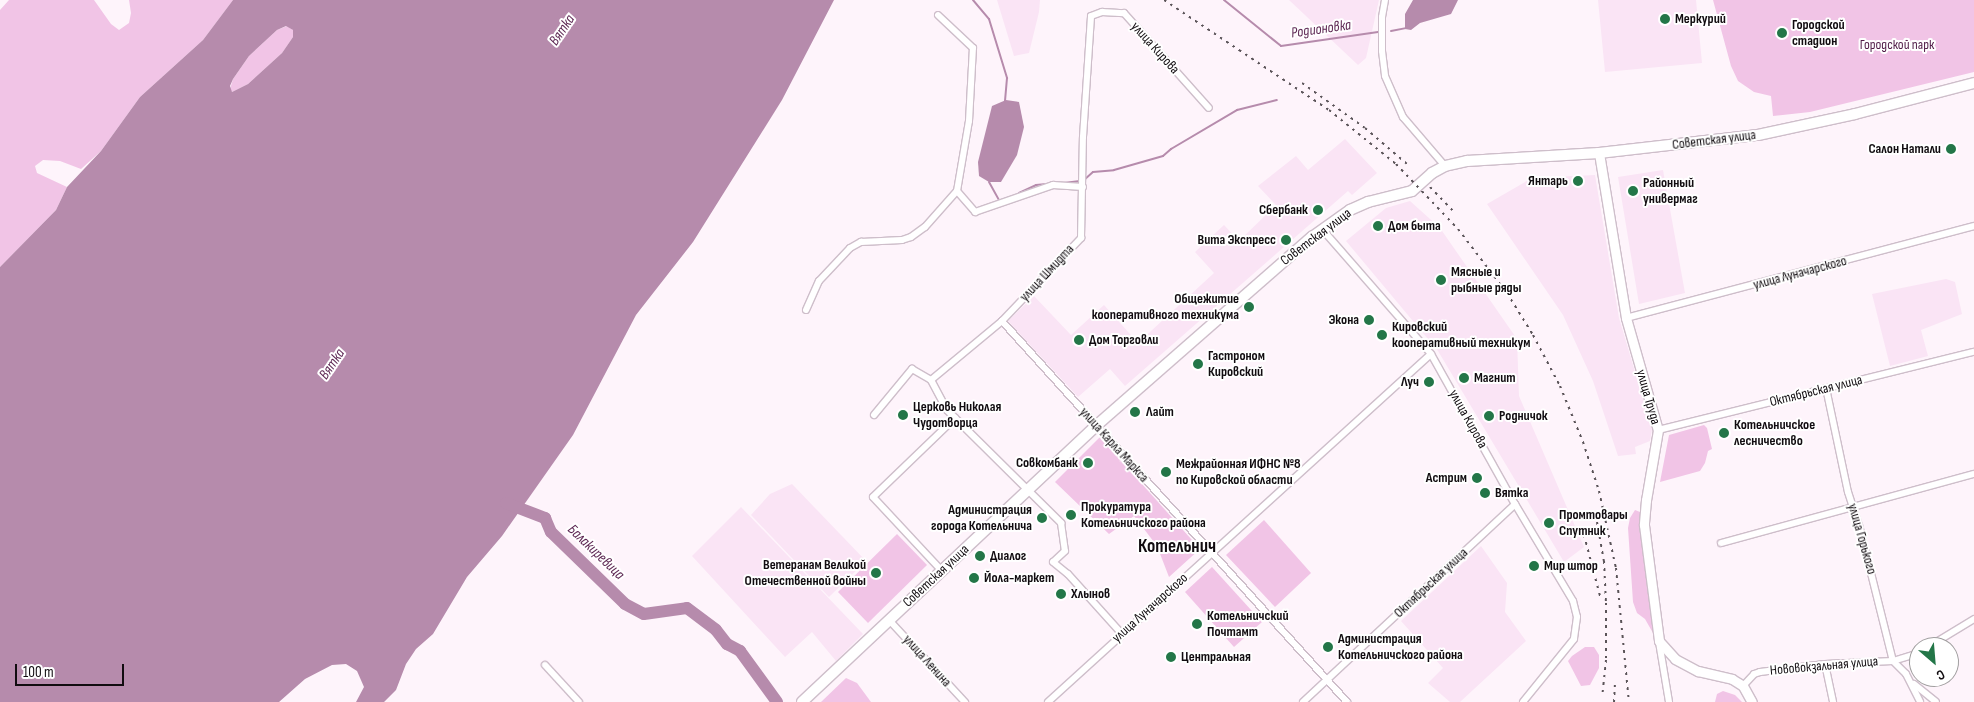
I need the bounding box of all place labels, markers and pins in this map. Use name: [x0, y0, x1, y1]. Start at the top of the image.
place label: Меркурий: [1675, 11, 1726, 27]
marker: Меркурий: [1659, 13, 1671, 25]
place label: Городской стадион: [1792, 17, 1845, 49]
marker: Городской стадион: [1776, 27, 1788, 39]
place label: Салон Натали: [1869, 141, 1941, 157]
marker: Салон Натали: [1945, 143, 1957, 155]
place label: Янтарь: [1528, 173, 1568, 189]
marker: Янтарь: [1572, 175, 1584, 187]
place label: Районный универмаг: [1643, 175, 1698, 208]
marker: Районный универмаг: [1627, 185, 1639, 197]
place label: Сбербанк: [1259, 202, 1308, 218]
marker: Сбербанк: [1312, 204, 1324, 216]
place label: Дом быта: [1388, 218, 1441, 234]
marker: Дом быта: [1372, 220, 1384, 232]
place label: Вита Экспресс: [1197, 232, 1276, 248]
marker: Вита Экспресс: [1280, 234, 1292, 246]
place label: Мясные и рыбные ряды: [1451, 264, 1521, 296]
marker: Мясные и рыбные ряды: [1435, 274, 1447, 286]
place label: Общежитие кооперативного техникума: [1092, 291, 1239, 324]
marker: Общежитие кооперативного техникума: [1243, 301, 1255, 313]
place label: Экона: [1328, 312, 1359, 328]
marker: Экона: [1363, 314, 1375, 326]
place label: Кировский кооперативный техникум: [1392, 319, 1531, 352]
marker: Кировский кооперативный техникум: [1376, 329, 1388, 341]
place label: Дом Торговли: [1089, 332, 1158, 348]
marker: Дом Торговли: [1073, 334, 1085, 346]
place label: Гастроном Кировский: [1208, 348, 1265, 381]
marker: Гастроном Кировский: [1192, 358, 1204, 370]
place label: Магнит: [1474, 370, 1516, 386]
marker: Магнит: [1458, 372, 1470, 384]
place label: Луч: [1401, 374, 1419, 390]
marker: Луч: [1423, 376, 1435, 388]
place label: Церковь Николая Чудотворца: [913, 399, 1001, 432]
place label: Лайт: [1146, 404, 1174, 420]
marker: Лайт: [1128, 405, 1142, 419]
place label: Родничок: [1499, 408, 1548, 424]
marker: Церковь Николая Чудотворца: [897, 409, 909, 421]
marker: Родничок: [1483, 410, 1495, 422]
place label: Котельничское лесничество: [1734, 417, 1815, 450]
marker: Котельничское лесничество: [1718, 427, 1730, 439]
place label: Совкомбанк: [1016, 455, 1078, 471]
place label: Межрайонная ИФНС №8 по Кировской области: [1176, 456, 1301, 488]
marker: Совкомбанк: [1082, 457, 1094, 469]
marker: Межрайонная ИФНС №8 по Кировской области: [1160, 466, 1172, 478]
place label: Астрим: [1426, 470, 1467, 486]
marker: Астрим: [1471, 472, 1483, 484]
place label: Вятка: [1495, 485, 1528, 501]
marker: Вятка: [1479, 487, 1491, 499]
place label: Прокуратура Котельничского района: [1081, 499, 1206, 532]
place label: Администрация города Котельнича: [931, 502, 1032, 534]
place label: Промтовары Спутник: [1559, 507, 1628, 540]
marker: Прокуратура Котельничского района: [1065, 509, 1077, 521]
marker: Администрация города Котельнича: [1036, 512, 1048, 524]
marker: Промтовары Спутник: [1543, 517, 1555, 529]
place label: Диалог: [990, 548, 1026, 564]
marker: Диалог: [974, 550, 986, 562]
place label: Ветеранам Великой Отечественной войны: [745, 557, 866, 590]
place label: Мир штор: [1544, 558, 1598, 574]
marker: Мир штор: [1528, 560, 1540, 572]
marker: Ветеранам Великой Отечественной войны: [870, 567, 882, 579]
place label: Йола-маркет: [984, 570, 1054, 586]
marker: Йола-маркет: [968, 572, 980, 584]
place label: Хлынов: [1071, 586, 1110, 602]
marker: Хлынов: [1055, 588, 1067, 600]
place label: Котельничский Почтамт: [1207, 608, 1289, 640]
marker: Котельничский Почтамт: [1191, 618, 1203, 630]
place label: Администрация Котельничского района: [1338, 631, 1463, 664]
marker: Администрация Котельничского района: [1322, 641, 1334, 653]
place label: Центральная: [1181, 649, 1251, 665]
marker: Центральная: [1165, 651, 1177, 663]

